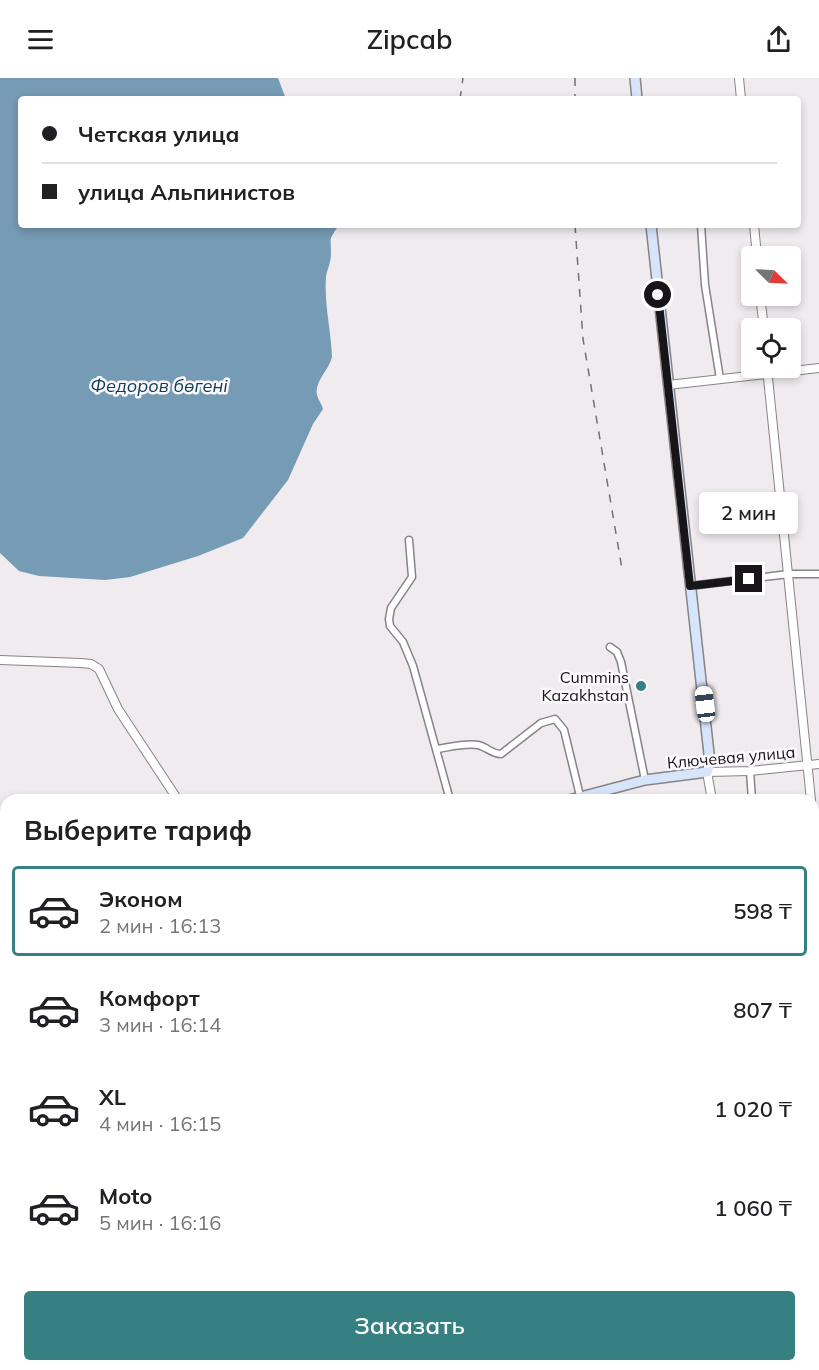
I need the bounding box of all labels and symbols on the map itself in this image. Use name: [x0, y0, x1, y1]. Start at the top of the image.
north arrow: [741, 246, 801, 306]
route start: [644, 281, 671, 308]
water label: Федоров бөгені: [90, 374, 228, 397]
callout: 2 мин: [700, 492, 798, 534]
route end: [735, 565, 762, 592]
place label: Cummins Kazakhstan: [541, 667, 629, 705]
marker: Cummins Kazakhstan: [634, 679, 648, 693]
car: [694, 685, 716, 723]
street label: Ключевая улица: [666, 741, 796, 773]

